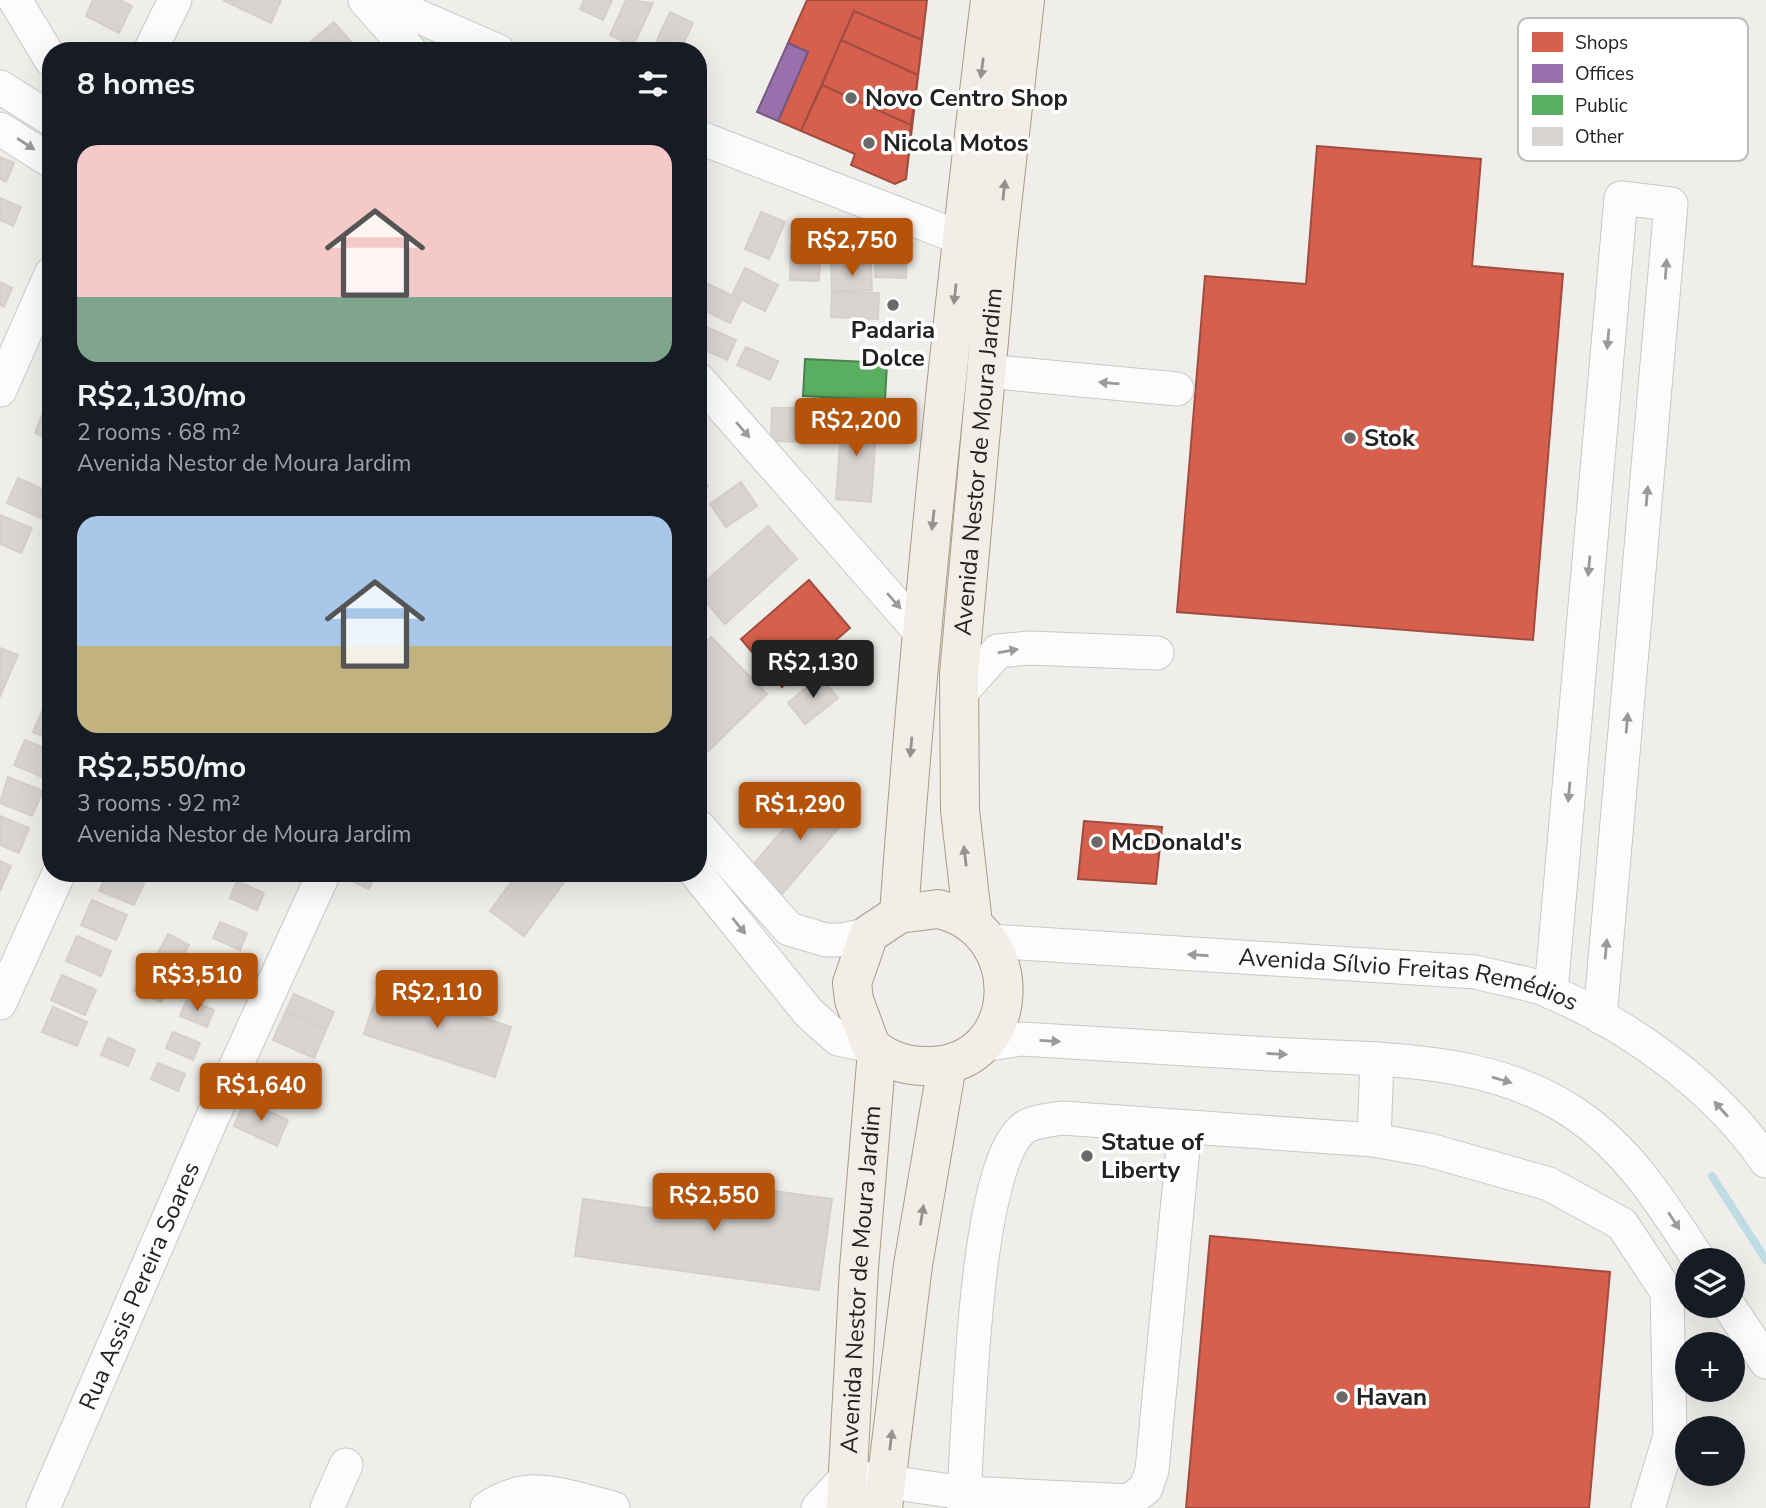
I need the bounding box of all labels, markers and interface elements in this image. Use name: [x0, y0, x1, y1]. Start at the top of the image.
legend: [1518, 18, 1748, 161]
text: Shops: [1575, 30, 1628, 56]
one-way arrow: [976, 57, 987, 79]
text: Offices: [1575, 61, 1634, 87]
text: 8 homes: [77, 64, 195, 105]
icon: filters: [634, 65, 672, 103]
place label: Novo Centro Shop: [865, 82, 1068, 114]
marker: Novo Centro Shop: [843, 90, 859, 106]
text: Public: [1575, 93, 1628, 119]
text: Other: [1575, 124, 1624, 150]
place label: Nicola Motos: [883, 127, 1028, 159]
marker: Nicola Motos: [861, 135, 877, 151]
one-way arrow: [17, 137, 35, 151]
one-way arrow: [998, 179, 1009, 201]
icon: home: [312, 190, 438, 316]
pin: R$2,750: [787, 218, 917, 278]
text: R$2,750: [807, 225, 897, 256]
one-way arrow: [1661, 258, 1672, 280]
one-way arrow: [950, 283, 961, 305]
street label: Avenida Nestor de Moura Jardim: [947, 286, 1010, 637]
marker: Padaria Dolce: [885, 297, 901, 313]
place label: Padaria Dolce: [851, 314, 935, 374]
one-way arrow: [1602, 328, 1613, 350]
text: R$2,130/mo: [77, 376, 246, 417]
one-way arrow: [1097, 377, 1119, 388]
pin: R$2,200: [791, 398, 921, 458]
text: R$2,200: [811, 405, 901, 436]
text: 2 rooms · 68 m²: [77, 417, 240, 448]
one-way arrow: [735, 422, 750, 439]
place label: Stok: [1364, 422, 1416, 454]
marker: Stok: [1342, 430, 1358, 446]
text: Avenida Nestor de Moura Jardim: [77, 448, 411, 479]
one-way arrow: [1642, 485, 1653, 507]
one-way arrow: [927, 509, 938, 531]
one-way arrow: [1583, 555, 1594, 577]
icon: home: [312, 561, 438, 687]
one-way arrow: [885, 593, 901, 610]
pin: R$2,130: [748, 640, 878, 700]
one-way arrow: [997, 645, 1019, 656]
text: R$2,130: [768, 647, 858, 678]
one-way arrow: [1622, 711, 1633, 733]
one-way arrow: [906, 736, 917, 758]
text: R$2,550/mo: [77, 747, 246, 788]
pin: R$1,290: [735, 782, 865, 842]
one-way arrow: [1563, 782, 1574, 804]
text: 3 rooms · 92 m²: [77, 788, 240, 819]
text: R$1,290: [755, 789, 845, 820]
text: Avenida Nestor de Moura Jardim: [77, 819, 411, 850]
place label: McDonald's: [1111, 826, 1242, 858]
marker: McDonald's: [1089, 834, 1105, 850]
one-way arrow: [960, 845, 971, 867]
one-way arrow: [731, 918, 746, 935]
one-way arrow: [1601, 938, 1612, 960]
street label: Avenida Sílvio Freitas Remédios: [1237, 941, 1583, 1018]
one-way arrow: [1187, 949, 1209, 960]
pin: R$3,510: [132, 954, 262, 1013]
text: R$3,510: [152, 960, 242, 991]
pin: R$2,110: [372, 970, 502, 1030]
text: R$2,110: [392, 977, 482, 1008]
one-way arrow: [1039, 1036, 1061, 1047]
one-way arrow: [1266, 1049, 1288, 1060]
pin: R$1,640: [196, 1064, 326, 1123]
text: R$1,640: [216, 1070, 306, 1101]
one-way arrow: [1492, 1075, 1513, 1085]
one-way arrow: [1713, 1100, 1729, 1118]
street label: Avenida Nestor de Moura Jardim: [833, 1104, 888, 1455]
place label: Statue of Liberty: [1101, 1126, 1205, 1186]
marker: Statue of Liberty: [1079, 1148, 1095, 1164]
street label: Rua Assis Pereira Soares: [71, 1157, 207, 1415]
pin: R$2,550: [649, 1174, 779, 1233]
text: R$2,550: [669, 1180, 759, 1211]
one-way arrow: [917, 1204, 928, 1226]
one-way arrow: [1667, 1211, 1680, 1230]
map controls: [1675, 1248, 1745, 1486]
button: layers: [1675, 1248, 1745, 1318]
button: +: [1675, 1332, 1745, 1402]
place label: Havan: [1356, 1381, 1427, 1413]
marker: Havan: [1334, 1389, 1350, 1405]
button: −: [1675, 1416, 1745, 1486]
one-way arrow: [885, 1429, 896, 1451]

